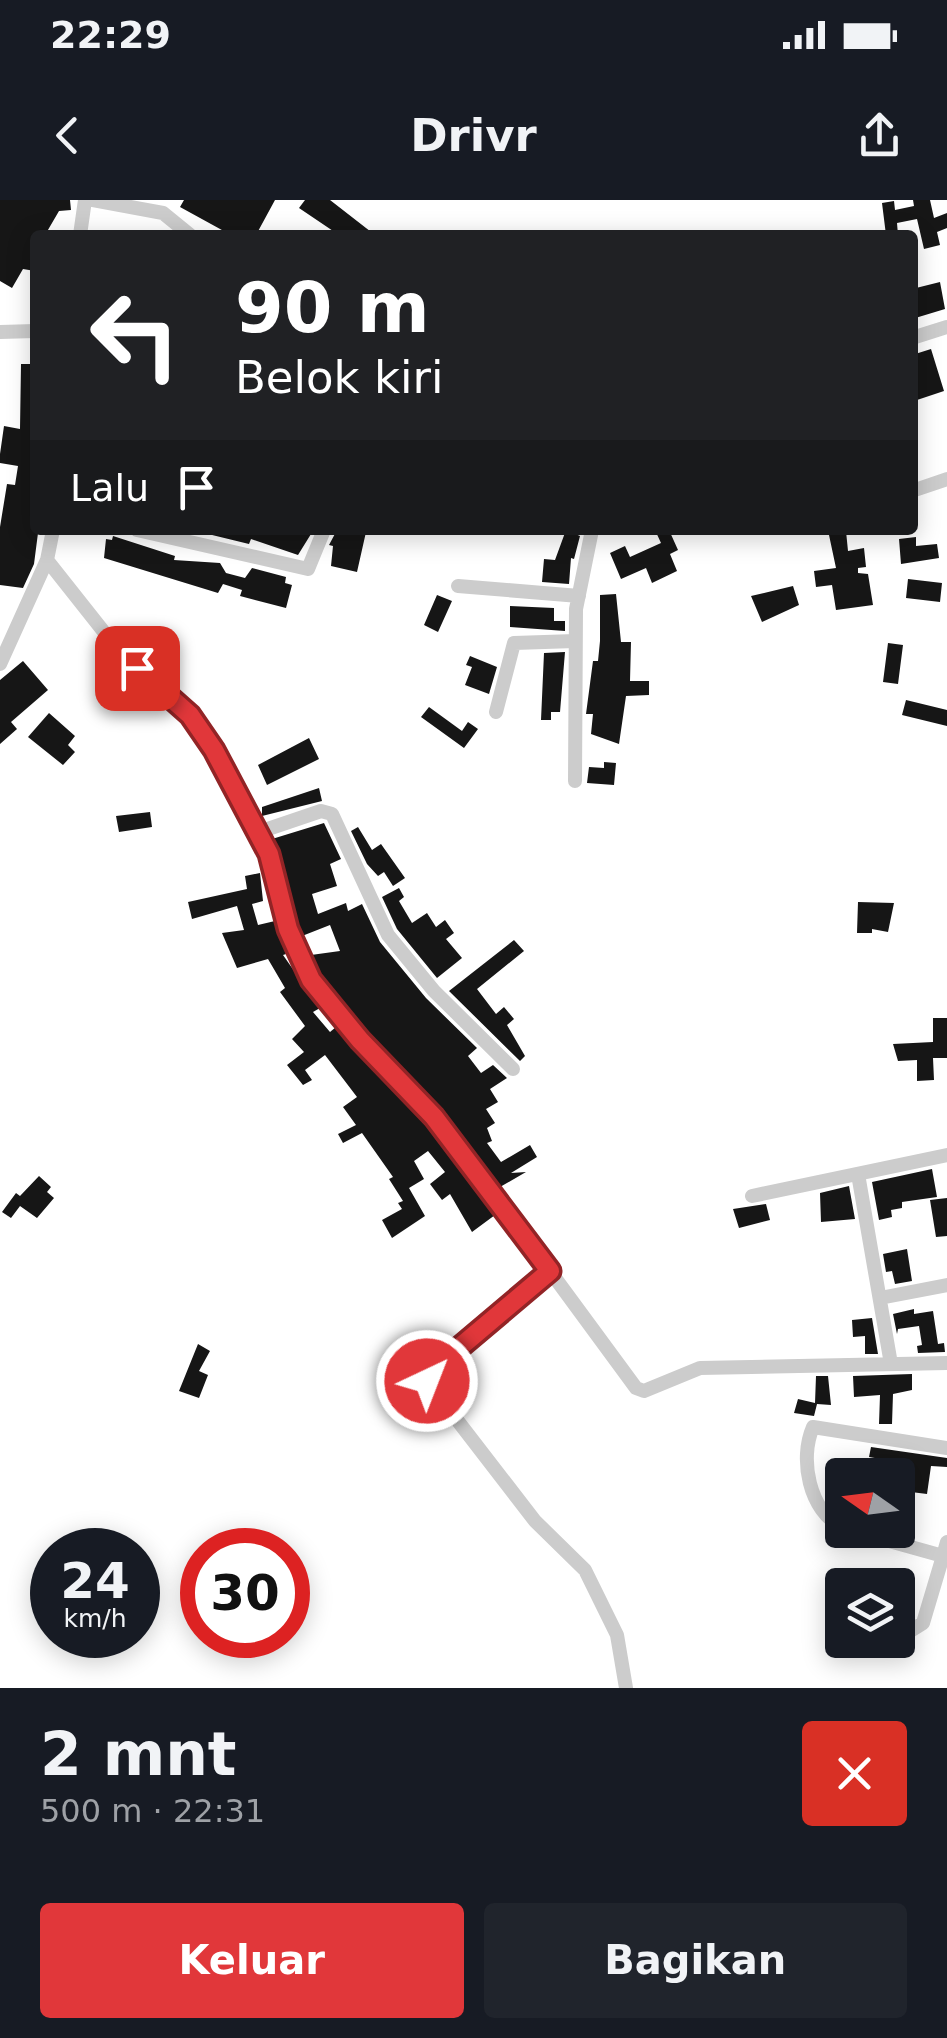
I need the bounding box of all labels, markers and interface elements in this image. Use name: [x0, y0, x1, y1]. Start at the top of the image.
text: 22:29: [50, 13, 171, 57]
icon: back: [40, 108, 95, 163]
icon: share: [852, 108, 907, 163]
text: Drivr: [410, 109, 537, 162]
text: 90 m: [235, 267, 430, 349]
icon: left: [70, 270, 200, 400]
text: Belok kiri: [235, 351, 444, 404]
icon: arrive: [169, 460, 224, 515]
text: Lalu: [70, 466, 149, 510]
pin: [95, 626, 180, 711]
icon: arrive: [110, 641, 165, 696]
position arrow: [375, 1329, 479, 1433]
north arrow: [825, 1458, 915, 1548]
map controls: [825, 1458, 915, 1658]
speed limit sign: 30: [180, 1528, 310, 1658]
text: 24: [60, 1552, 130, 1610]
button: layers: [825, 1568, 915, 1658]
text: km/h: [63, 1604, 127, 1633]
text: 2 mnt: [40, 1719, 237, 1789]
button: close: [802, 1721, 907, 1826]
text: 500 m · 22:31: [40, 1792, 265, 1830]
button: Keluar: [40, 1903, 464, 2018]
button: Bagikan: [484, 1903, 907, 2018]

